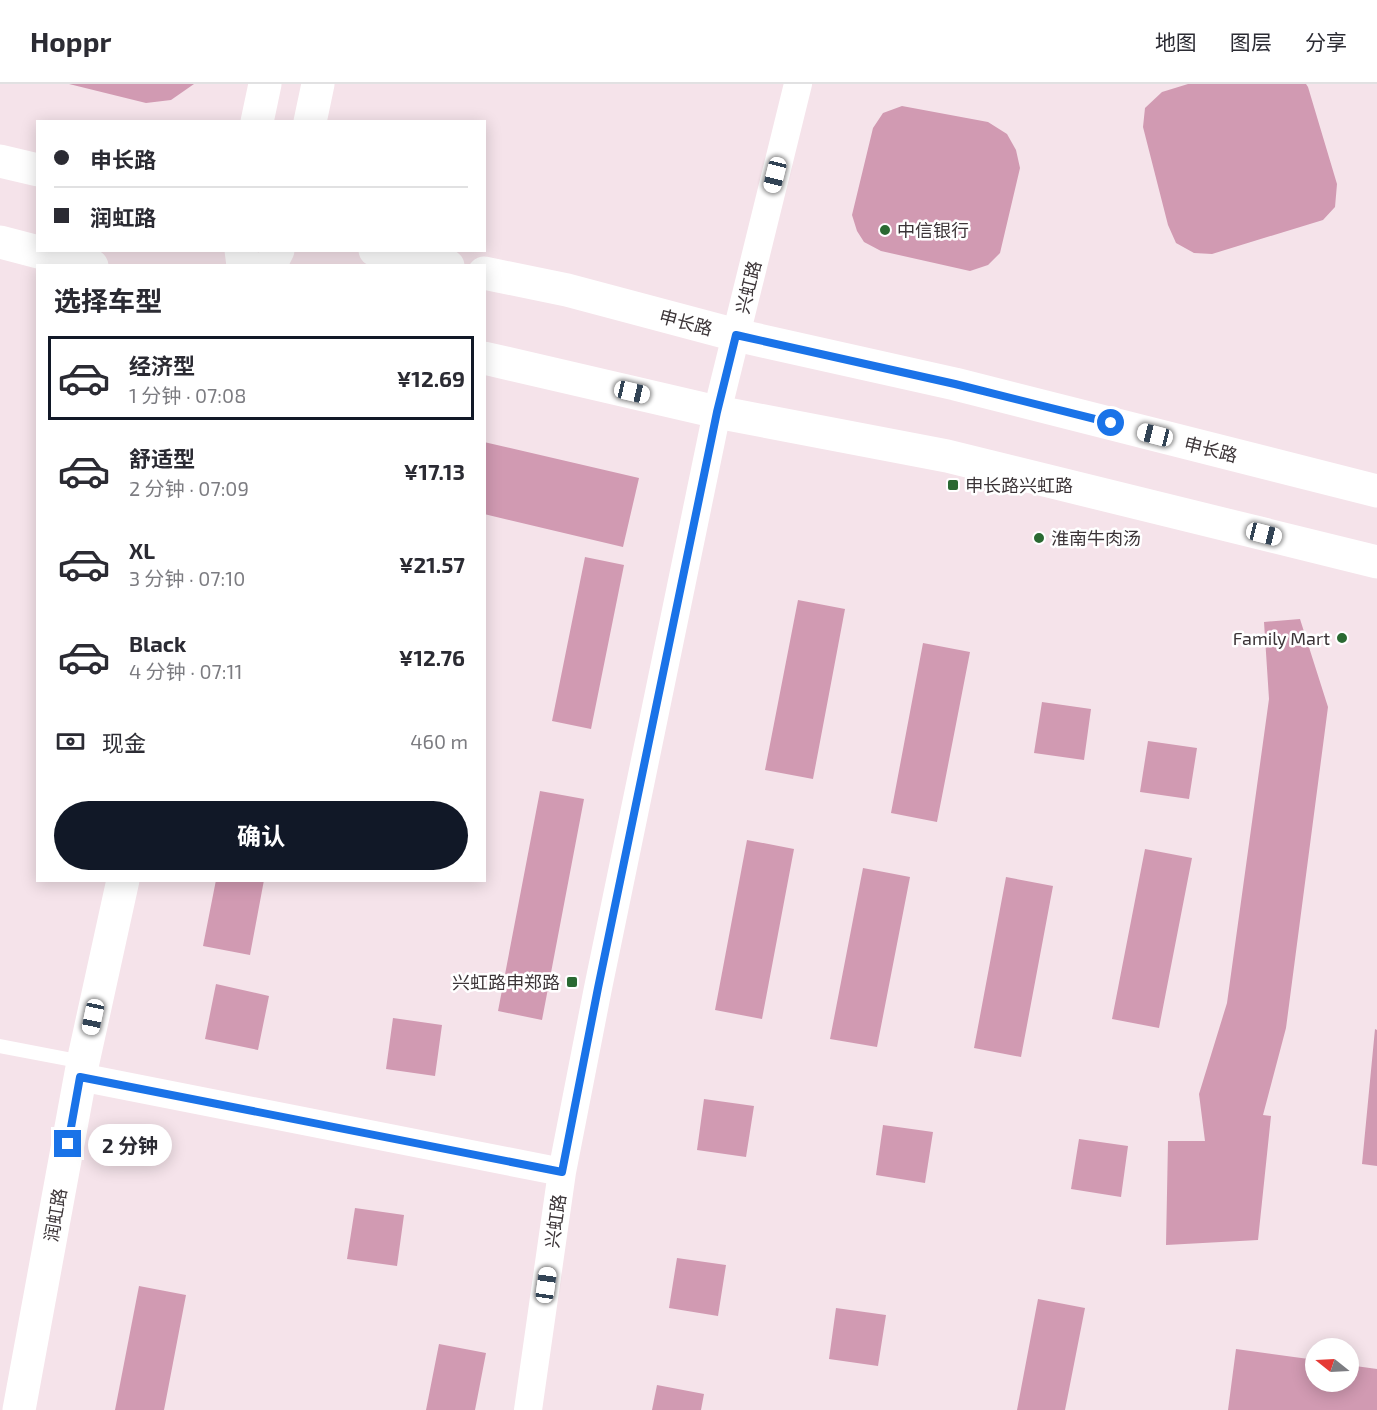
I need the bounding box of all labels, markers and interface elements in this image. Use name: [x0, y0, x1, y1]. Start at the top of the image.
text: Hoppr: [30, 24, 111, 58]
text: 地图: [1155, 29, 1197, 54]
text: 图层: [1230, 29, 1272, 54]
text: 分享: [1305, 29, 1347, 54]
text: 申长路: [90, 146, 156, 172]
car: [762, 155, 788, 195]
text: 润虹路: [90, 204, 156, 230]
place label: 中信银行: [897, 219, 969, 241]
marker: 中信银行: [878, 223, 892, 237]
street label: 兴虹路: [731, 258, 765, 316]
text: 选择车型: [54, 284, 162, 316]
street label: 申长路: [657, 304, 715, 340]
icon: car: [57, 351, 111, 405]
text: 经济型: [129, 352, 195, 378]
text: ¥12.69: [397, 365, 465, 391]
car: [612, 379, 652, 405]
text: 1 分钟 · 07:08: [129, 383, 246, 407]
route start: [1097, 409, 1124, 436]
car: [1135, 422, 1175, 448]
street label: 申长路: [1182, 432, 1240, 466]
icon: car: [57, 444, 111, 498]
text: 舒适型: [129, 445, 195, 471]
text: ¥17.13: [404, 458, 465, 484]
place label: 申长路兴虹路: [965, 474, 1073, 496]
text: 2 分钟 · 07:09: [129, 476, 249, 500]
marker: 申长路兴虹路: [946, 478, 960, 492]
car: [1244, 521, 1284, 547]
place label: 淮南牛肉汤: [1051, 527, 1141, 549]
marker: 淮南牛肉汤: [1032, 531, 1046, 545]
icon: car: [57, 537, 111, 591]
text: XL: [129, 537, 155, 563]
text: ¥21.57: [399, 551, 465, 577]
text: 3 分钟 · 07:10: [129, 566, 245, 590]
place label: Family Mart: [1233, 627, 1330, 649]
icon: car: [57, 630, 111, 684]
text: Black: [129, 630, 186, 656]
marker: Family Mart: [1335, 631, 1349, 645]
text: ¥12.76: [399, 644, 465, 670]
text: 4 分钟 · 07:11: [129, 659, 242, 683]
icon: cash: [54, 725, 87, 758]
text: 现金: [102, 729, 146, 755]
text: 460 m: [410, 729, 468, 753]
button: 确认: [54, 801, 468, 870]
place label: 兴虹路申郑路: [452, 971, 560, 993]
marker: 兴虹路申郑路: [565, 975, 579, 989]
car: [80, 998, 106, 1036]
callout: 2 分钟: [89, 1123, 173, 1165]
route end: [54, 1130, 81, 1157]
text: 2 分钟: [102, 1133, 158, 1157]
street label: 润虹路: [39, 1187, 71, 1243]
street label: 兴虹路: [540, 1193, 570, 1249]
car: [535, 1266, 557, 1304]
north arrow: [1305, 1338, 1359, 1392]
map controls: [1305, 1338, 1359, 1392]

